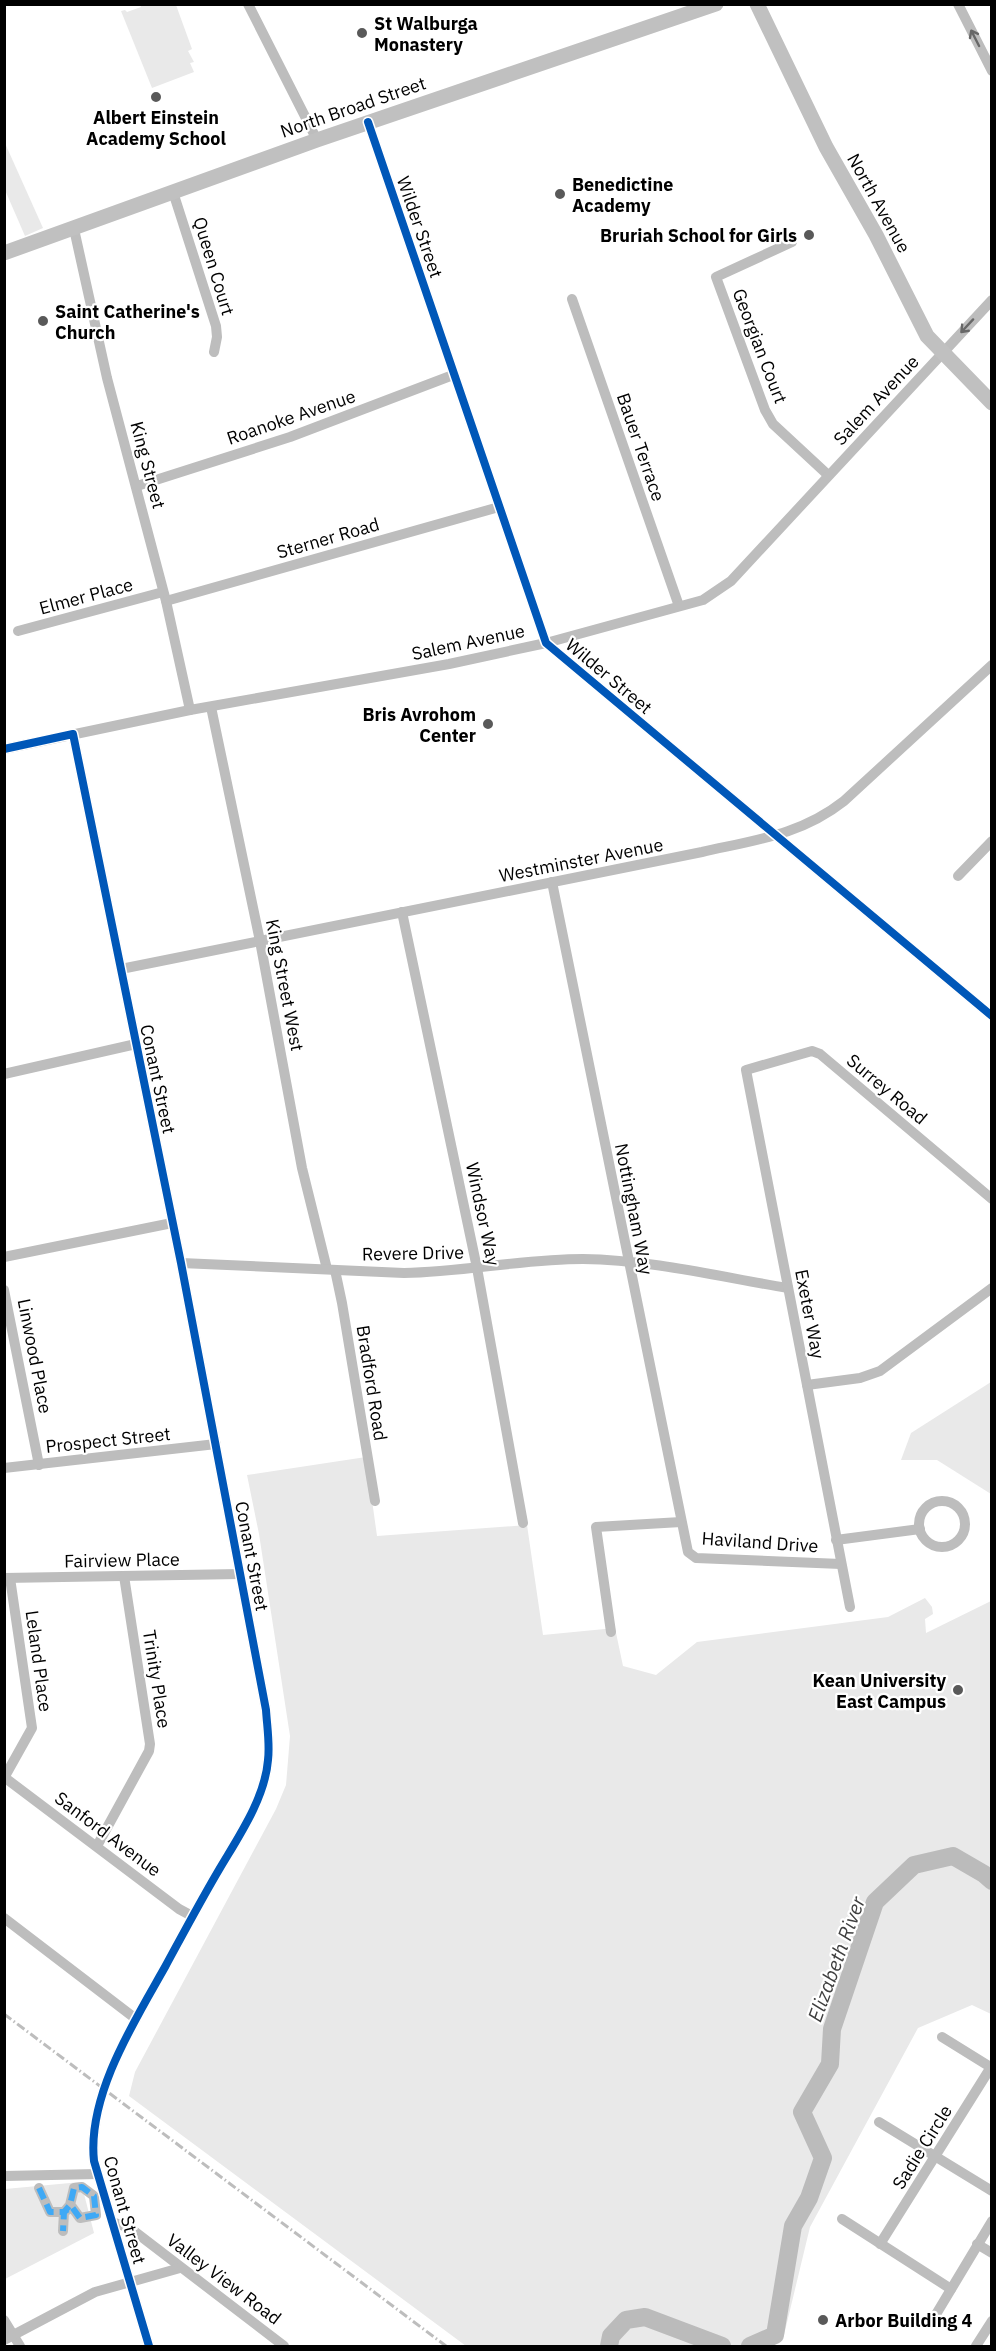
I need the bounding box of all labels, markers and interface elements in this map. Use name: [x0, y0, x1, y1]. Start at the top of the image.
place label: St Walburga Monastery: [374, 12, 478, 56]
marker: St Walburga Monastery: [355, 26, 369, 40]
one-way arrow: [969, 29, 980, 47]
street label: North Broad Street: [277, 71, 429, 143]
marker: Albert Einstein Academy School: [149, 90, 163, 104]
place label: Albert Einstein Academy School: [86, 106, 226, 150]
street label: North Avenue: [842, 149, 916, 257]
street label: Wilder Street: [392, 173, 448, 281]
place label: Benedictine Academy: [572, 173, 673, 217]
marker: Benedictine Academy: [553, 187, 567, 201]
street label: Queen Court: [188, 214, 240, 318]
place label: Bruriah School for Girls: [600, 224, 797, 247]
marker: Bruriah School for Girls: [802, 228, 816, 242]
street label: Georgian Court: [728, 285, 792, 407]
place label: Saint Catherine's Church: [55, 300, 200, 344]
marker: Saint Catherine's Church: [36, 314, 50, 328]
one-way arrow: [960, 319, 974, 334]
street label: Salem Avenue: [828, 350, 924, 450]
street label: Roanoke Avenue: [224, 384, 359, 450]
street label: Bauer Terrace: [612, 390, 670, 504]
street label: King Street: [125, 419, 171, 511]
street label: Sterner Road: [274, 512, 382, 564]
street label: Elmer Place: [37, 572, 135, 620]
street label: Salem Avenue: [409, 619, 527, 665]
street label: Wilder Street: [561, 633, 657, 719]
place label: Bris Avrohom Center: [362, 703, 476, 747]
marker: Bris Avrohom Center: [481, 717, 495, 731]
street label: Westminster Avenue: [497, 833, 665, 887]
street label: King Street West: [261, 917, 309, 1053]
street label: Conant Street: [135, 1022, 181, 1136]
street label: Surrey Road: [842, 1049, 932, 1129]
street label: Nottingham Way: [610, 1141, 658, 1277]
street label: Windsor Way: [461, 1160, 505, 1268]
street label: Revere Drive: [362, 1241, 464, 1265]
street label: Exeter Way: [790, 1267, 830, 1361]
street label: Linwood Place: [13, 1297, 57, 1415]
street label: Bradford Road: [352, 1324, 392, 1442]
street label: Prospect Street: [44, 1422, 172, 1458]
street label: Conant Street: [230, 1499, 274, 1613]
street label: Haviland Drive: [701, 1526, 819, 1558]
street label: Fairview Place: [64, 1547, 180, 1573]
street label: Leland Place: [20, 1609, 58, 1713]
street label: Trinity Place: [138, 1628, 176, 1730]
place label: Kean University East Campus: [813, 1669, 946, 1713]
marker: Kean University East Campus: [951, 1683, 965, 1697]
street label: Sanford Avenue: [50, 1786, 166, 1882]
water label: Elizabeth River: [801, 1892, 871, 2025]
street label: Sadie Circle: [887, 2100, 957, 2193]
street label: Conant Street: [99, 2153, 151, 2267]
street label: Valley View Road: [162, 2228, 286, 2330]
place label: Arbor Building 4: [835, 2309, 973, 2332]
marker: Arbor Building 4: [816, 2313, 830, 2327]

